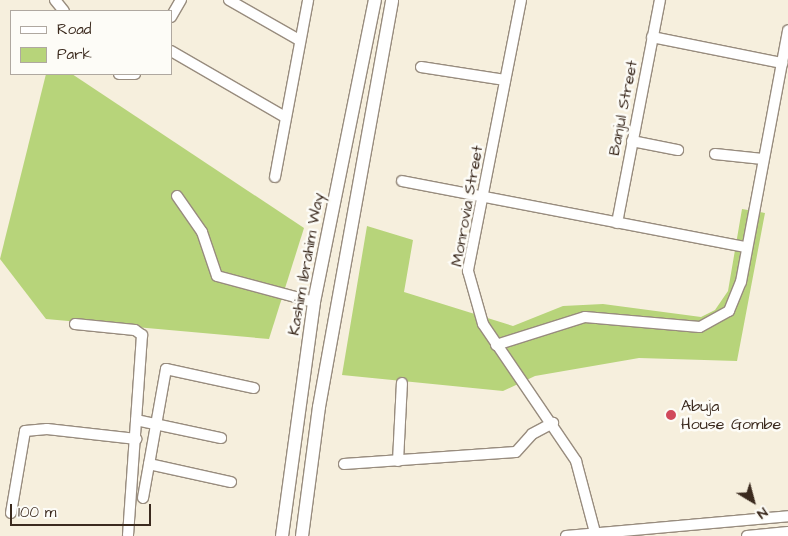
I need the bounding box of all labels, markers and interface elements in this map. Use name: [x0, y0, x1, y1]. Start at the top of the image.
legend: [10, 10, 172, 75]
text: Road: [57, 19, 91, 40]
text: Park: [57, 44, 92, 65]
street label: Banjul Street: [604, 59, 642, 157]
street label: Monrovia Street: [447, 144, 487, 268]
street label: Kashim Ibrahim Way: [284, 191, 328, 337]
place label: Abuja House Gombe: [681, 396, 781, 434]
marker: Abuja House Gombe: [665, 409, 677, 421]
north arrow: [728, 476, 778, 526]
scale bar: [12, 494, 154, 526]
text: 100 m: [18, 502, 57, 523]
text: N: [753, 502, 772, 524]

